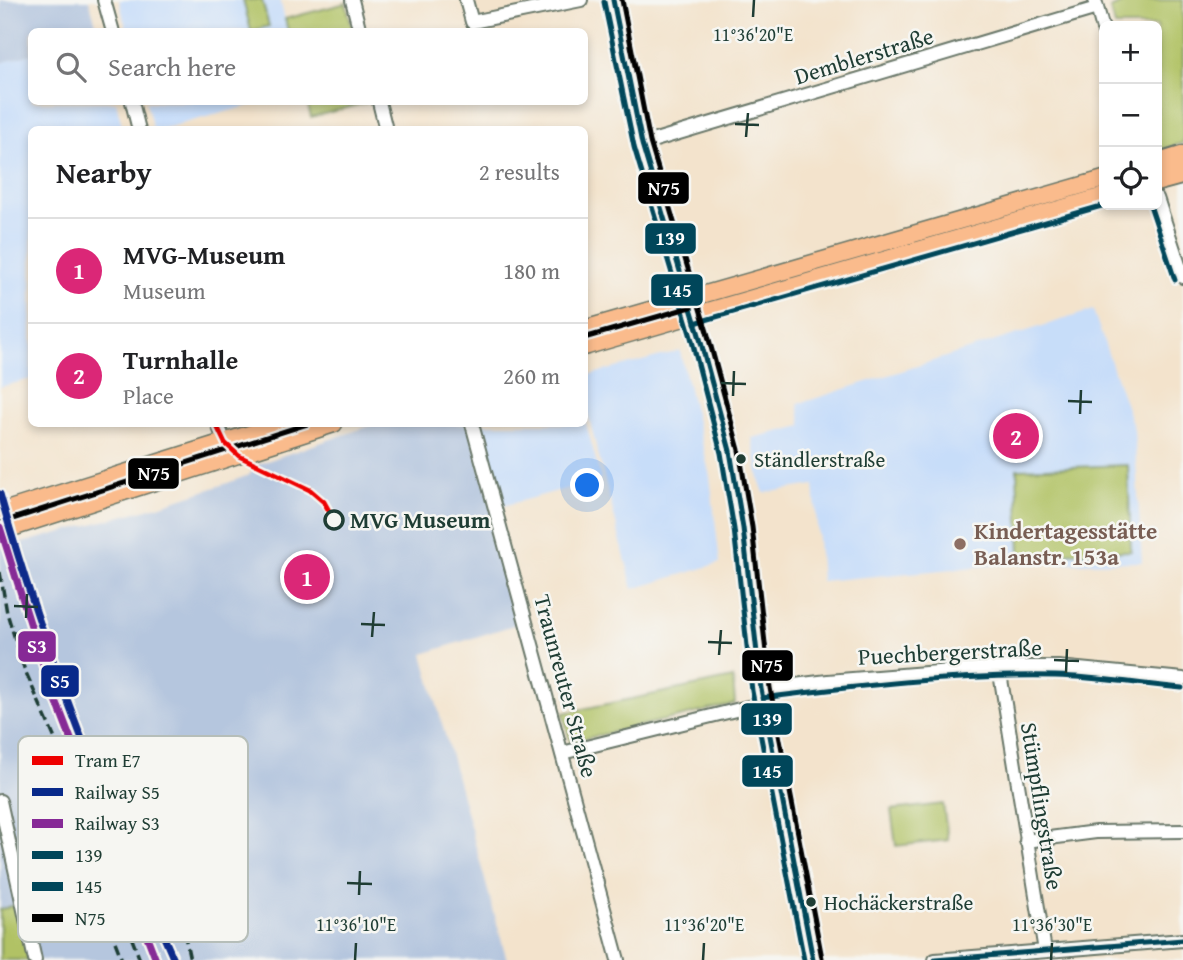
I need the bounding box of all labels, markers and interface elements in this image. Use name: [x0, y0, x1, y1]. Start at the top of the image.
street label: Demblerstraße: [790, 19, 937, 92]
text: 11°36'20"E: [713, 21, 793, 48]
map controls: [1099, 21, 1162, 210]
button: +: [1099, 21, 1162, 84]
search box: [28, 28, 588, 105]
text: Search here: [108, 47, 236, 86]
icon: search: [52, 48, 90, 86]
button: −: [1099, 84, 1162, 147]
button: locate: [1099, 147, 1162, 210]
text: Nearby: [56, 150, 152, 194]
text: 2 results: [479, 155, 560, 188]
line badge: N75: [637, 171, 690, 205]
text: N75: [648, 174, 680, 202]
line badge: 139: [644, 222, 697, 255]
text: 139: [655, 224, 685, 252]
text: MVG-Museum: [123, 235, 285, 274]
text: 1: [73, 254, 85, 287]
text: 180 m: [503, 254, 560, 287]
line badge: 145: [650, 273, 704, 307]
text: Museum: [123, 274, 205, 307]
text: 145: [662, 276, 692, 304]
text: Turnhalle: [123, 340, 238, 379]
text: 2: [73, 359, 85, 392]
text: 260 m: [503, 359, 560, 392]
text: Place: [123, 379, 174, 412]
pin: 2: [993, 410, 1039, 462]
place label: Ständlerstraße: [754, 444, 885, 475]
marker: Ständlerstraße: [734, 452, 748, 466]
line badge: N75: [127, 457, 180, 490]
text: N75: [138, 459, 170, 487]
your location: [570, 468, 604, 502]
place label: MVG Museum: [350, 503, 491, 536]
marker: MVG Museum: [324, 510, 344, 530]
place label: Kindertagesstätte Balanstr. 153a: [974, 514, 1157, 573]
marker: Kindertagesstätte Balanstr. 153a: [952, 536, 968, 552]
pin: 1: [284, 551, 330, 603]
street label: Traunreuter Straße: [526, 591, 607, 781]
line badge: S3: [17, 630, 57, 663]
street label: Puechbergerstraße: [857, 630, 1043, 673]
text: S3: [27, 632, 47, 660]
line badge: N75: [741, 649, 794, 682]
text: N75: [751, 651, 783, 679]
line badge: S5: [40, 664, 80, 698]
text: S5: [50, 667, 70, 695]
line badge: 139: [740, 702, 793, 736]
text: 139: [752, 705, 782, 733]
street label: Stümpflingstraße: [1013, 720, 1072, 892]
legend: [18, 736, 248, 942]
text: Tram E7: [75, 746, 141, 774]
line badge: 145: [741, 754, 794, 788]
text: 145: [752, 757, 782, 785]
text: Railway S5: [75, 778, 160, 806]
text: Railway S3: [75, 809, 160, 837]
text: 139: [75, 841, 102, 869]
text: 145: [75, 872, 102, 900]
place label: Hochäckerstraße: [824, 887, 974, 918]
marker: Hochäckerstraße: [804, 895, 818, 909]
text: N75: [75, 904, 106, 932]
text: 11°36'10"E: [316, 911, 396, 938]
text: 11°36'20"E: [664, 911, 744, 938]
text: 11°36'30"E: [1012, 911, 1092, 938]

